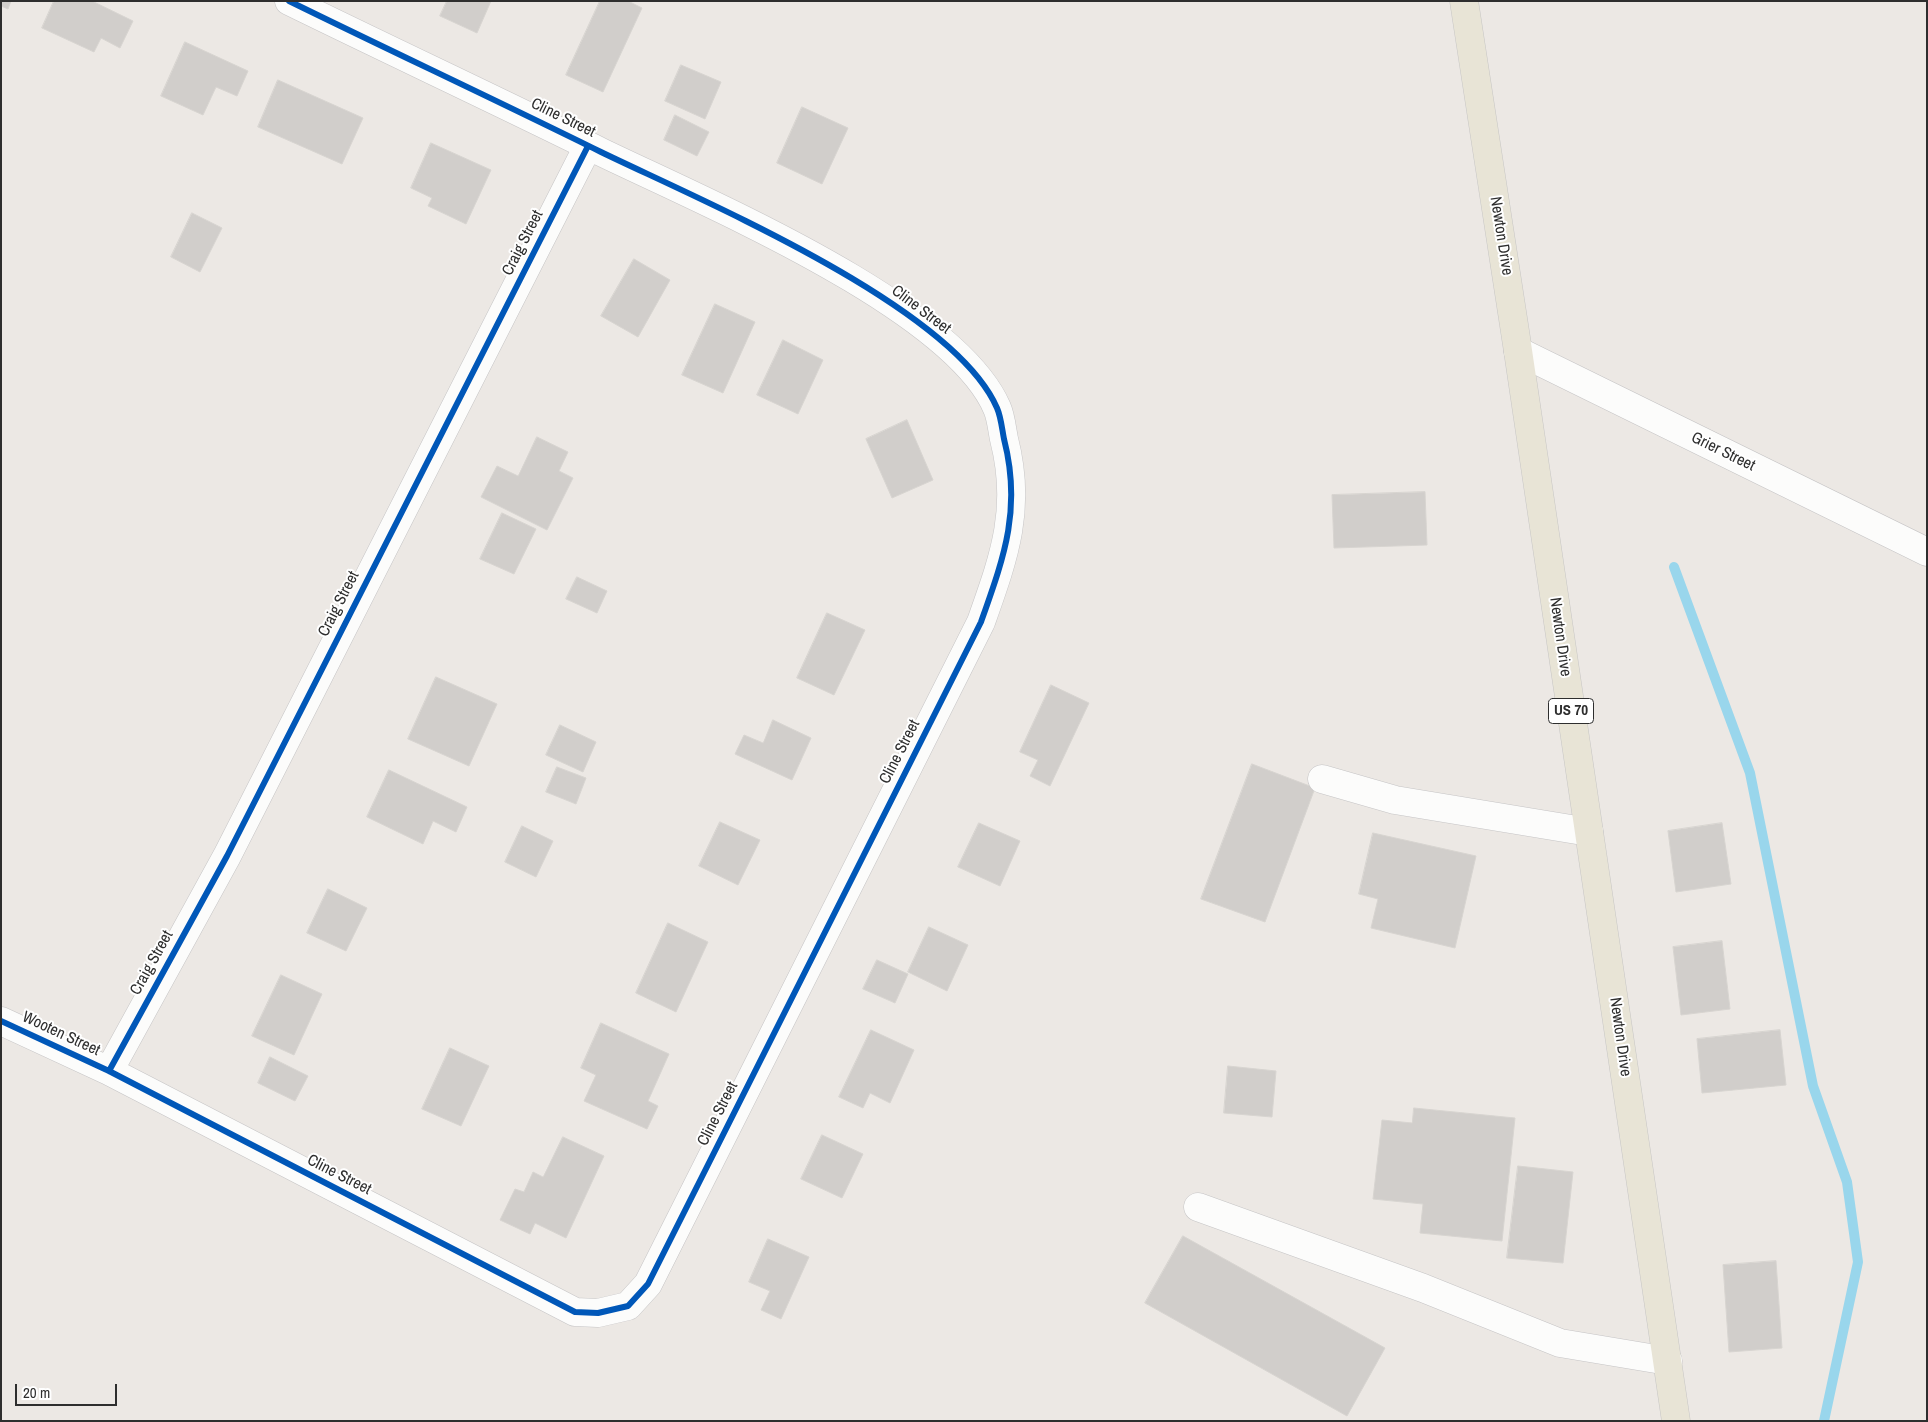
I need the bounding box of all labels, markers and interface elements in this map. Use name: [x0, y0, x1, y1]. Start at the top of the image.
street label: Cline Street: [528, 94, 598, 142]
street label: Newton Drive: [1485, 195, 1517, 277]
street label: Craig Street: [498, 207, 548, 279]
street label: Cline Street: [888, 281, 954, 339]
street label: Grier Street: [1688, 428, 1758, 476]
street label: Craig Street: [314, 568, 364, 640]
street label: Newton Drive: [1545, 596, 1575, 678]
road number: US 70: [1548, 698, 1594, 724]
street label: Cline Street: [876, 717, 924, 787]
street label: Craig Street: [126, 927, 178, 999]
street label: Newton Drive: [1605, 996, 1635, 1078]
street label: Wooten Street: [19, 1008, 103, 1060]
street label: Cline Street: [694, 1079, 742, 1149]
street label: Cline Street: [304, 1151, 374, 1199]
scale bar: [18, 1374, 120, 1406]
text: 20 m: [23, 1382, 50, 1403]

